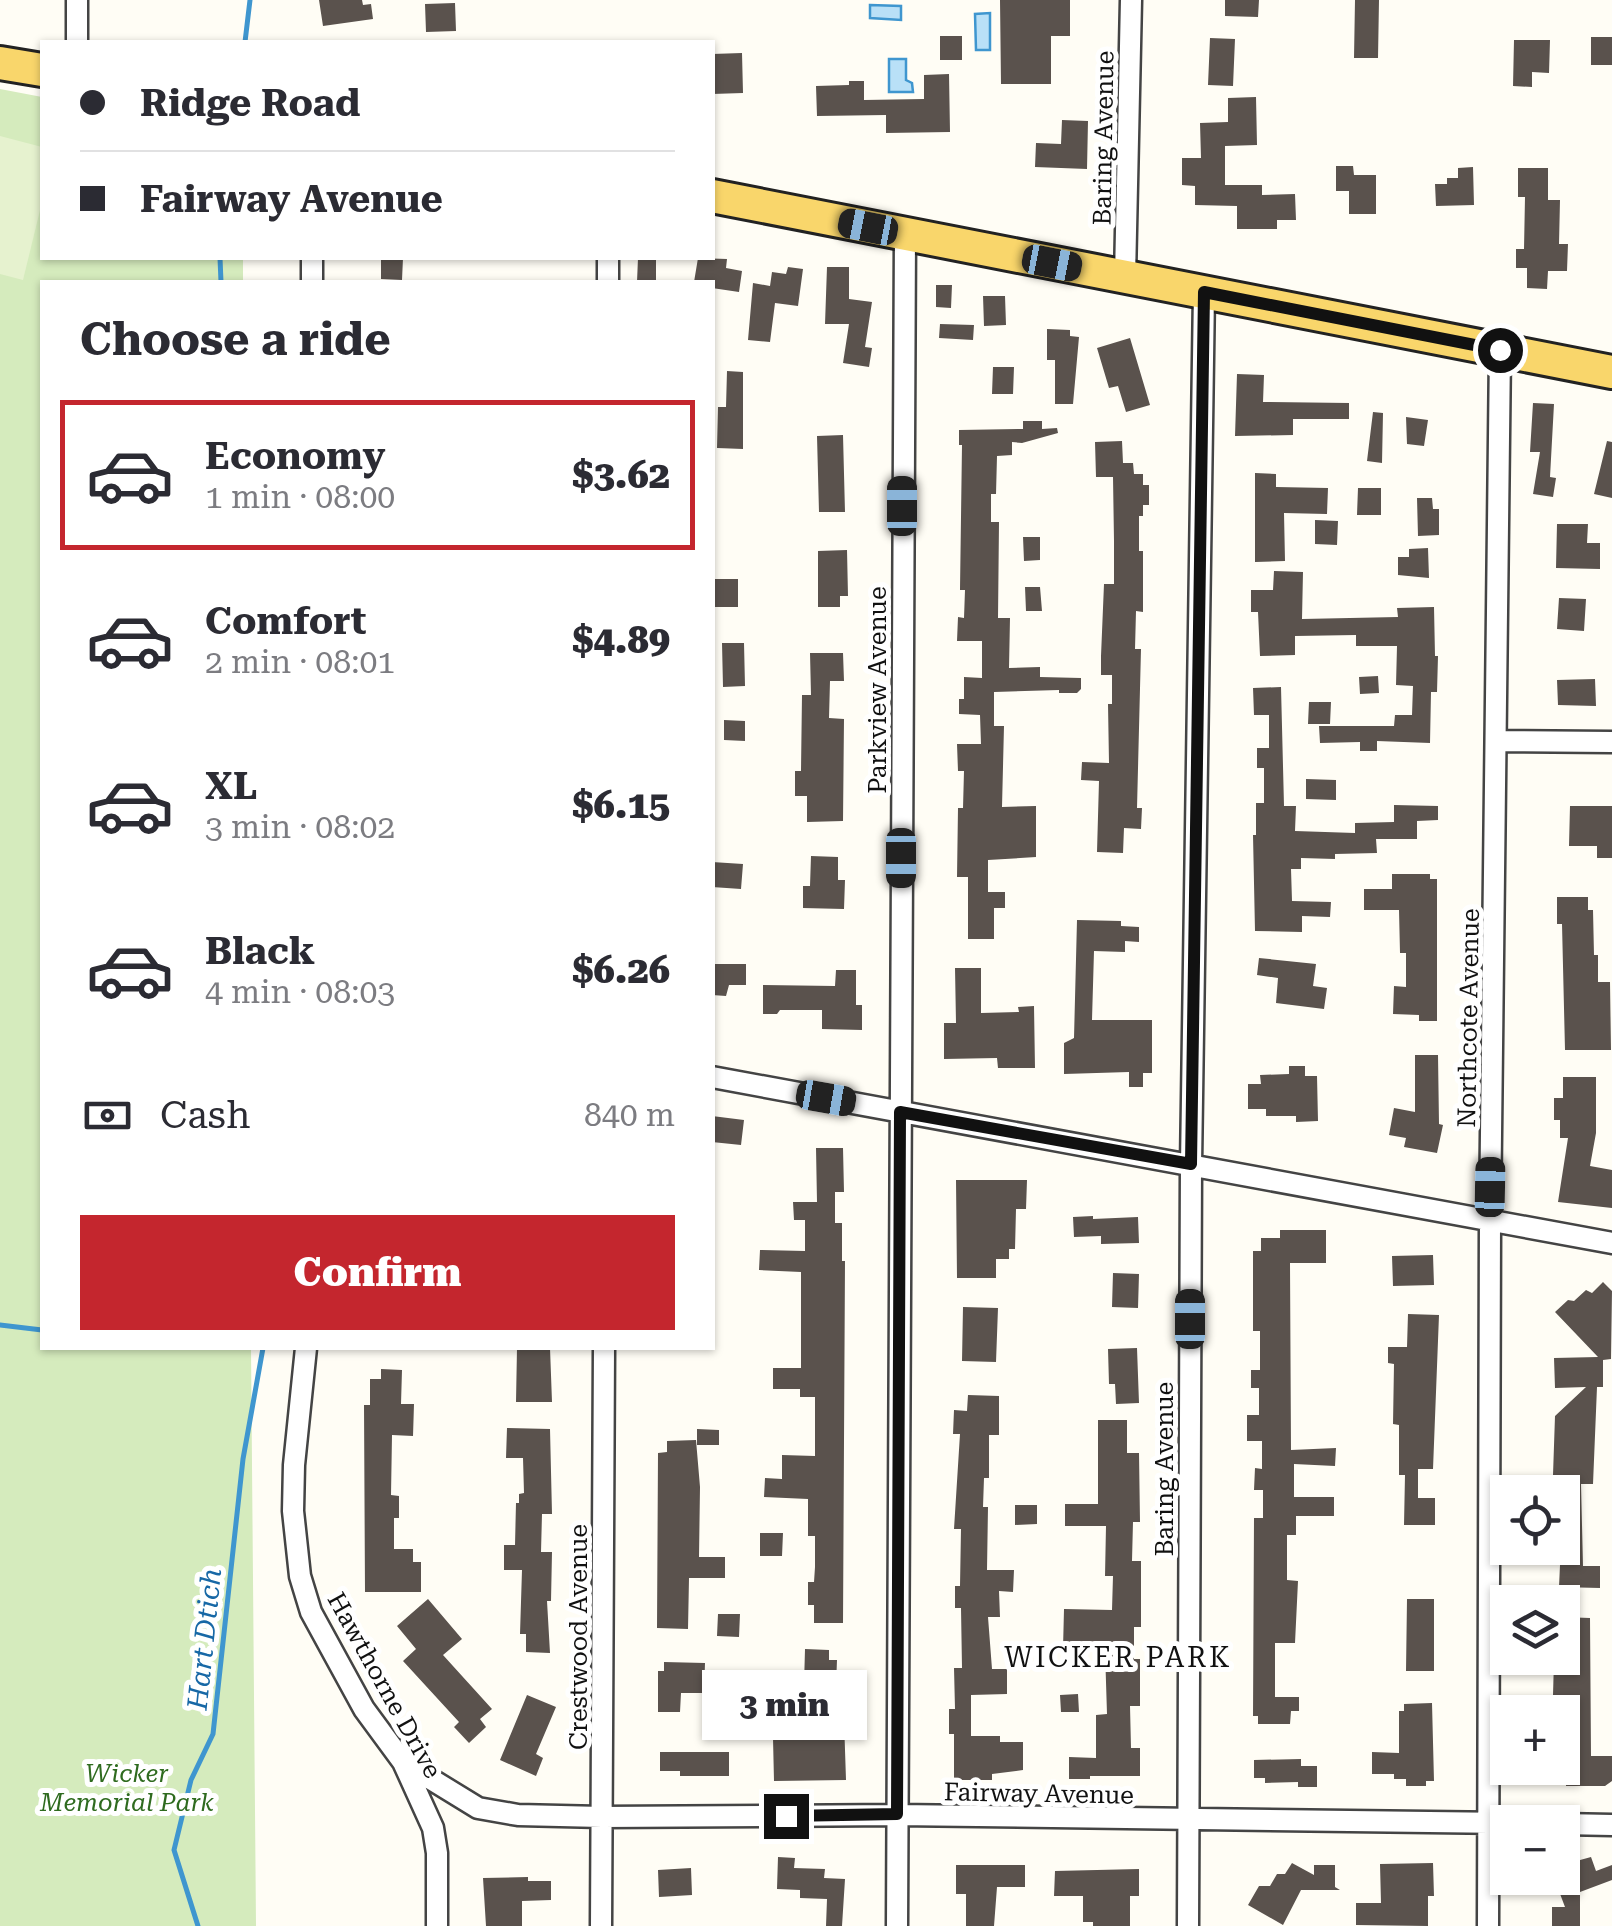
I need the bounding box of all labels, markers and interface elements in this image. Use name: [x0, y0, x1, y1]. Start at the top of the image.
street label: Baring Avenue: [1087, 50, 1120, 226]
text: Ridge Road: [140, 81, 360, 125]
text: Fairway Avenue: [140, 177, 443, 221]
car: [836, 207, 900, 247]
car: [1020, 243, 1084, 283]
text: Choose a ride: [80, 313, 391, 366]
route start: [1478, 328, 1523, 373]
icon: car: [85, 430, 175, 520]
text: Economy: [205, 434, 385, 478]
text: $3.62: [572, 453, 670, 497]
car: [887, 476, 917, 536]
text: 1 min · 08:00: [205, 478, 395, 516]
street label: Parkview Avenue: [863, 586, 892, 794]
icon: car: [85, 595, 175, 685]
text: Comfort: [205, 599, 366, 643]
text: $4.89: [572, 618, 670, 662]
text: 2 min · 08:01: [205, 643, 395, 681]
icon: car: [85, 760, 175, 850]
text: XL: [205, 764, 257, 808]
text: $6.15: [572, 783, 670, 827]
text: 3 min · 08:02: [205, 808, 395, 846]
car: [886, 828, 916, 888]
street label: Northcote Avenue: [1452, 908, 1485, 1128]
icon: car: [85, 925, 175, 1015]
text: Black: [205, 929, 315, 973]
text: $6.26: [572, 948, 670, 992]
text: 4 min · 08:03: [205, 973, 395, 1011]
car: [794, 1078, 858, 1118]
icon: cash: [80, 1088, 135, 1143]
text: Cash: [160, 1093, 250, 1137]
text: 840 m: [584, 1096, 675, 1134]
car: [1474, 1157, 1506, 1217]
button: Confirm: [80, 1215, 675, 1330]
car: [1175, 1289, 1205, 1349]
street label: Baring Avenue: [1150, 1382, 1179, 1556]
map controls: [1490, 1475, 1580, 1895]
button: locate: [1490, 1475, 1580, 1565]
street label: Crestwood Avenue: [564, 1524, 593, 1750]
water label: Hart Dtich: [181, 1567, 228, 1712]
button: layers: [1490, 1585, 1580, 1675]
street label: Hawthorne Drive: [322, 1587, 448, 1783]
district label: WICKER PARK: [1004, 1641, 1232, 1674]
callout: 3 min: [704, 1671, 868, 1741]
text: 3 min: [740, 1686, 829, 1724]
button: +: [1490, 1695, 1580, 1785]
park label: Wicker Memorial Park: [39, 1759, 214, 1817]
street label: Fairway Avenue: [944, 1777, 1134, 1810]
route end: [764, 1794, 809, 1839]
button: −: [1490, 1805, 1580, 1895]

